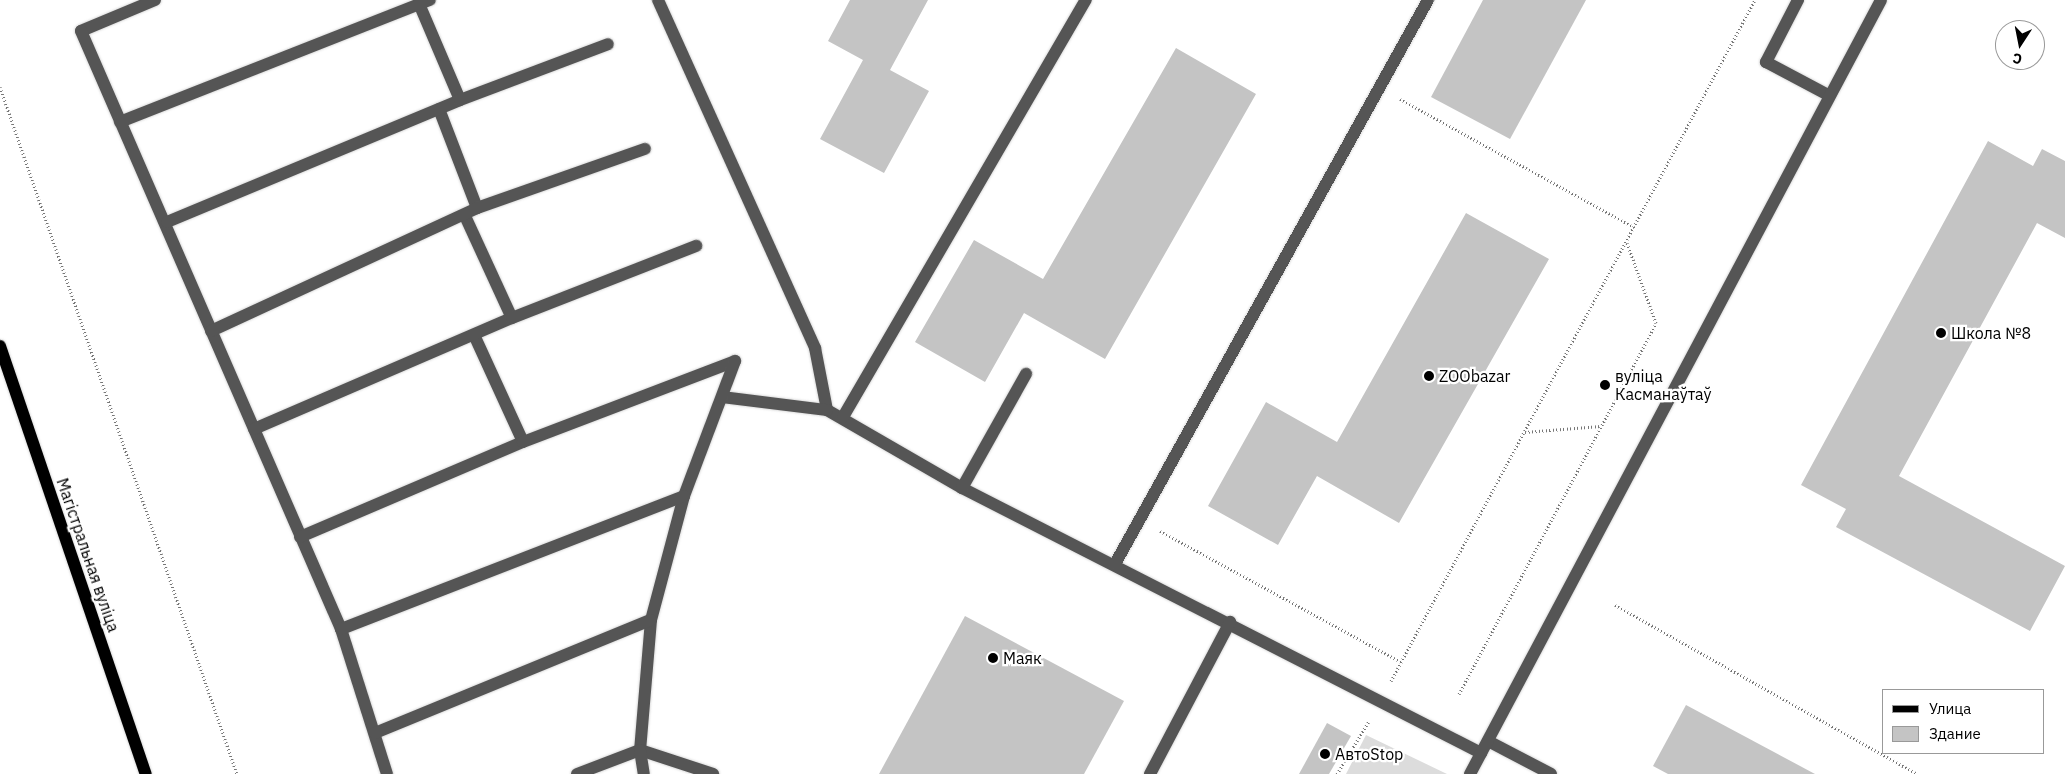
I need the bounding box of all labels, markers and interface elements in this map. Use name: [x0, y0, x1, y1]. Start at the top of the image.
north arrow: [1995, 20, 2045, 70]
text: С: [2011, 49, 2024, 68]
place label: Школа №8: [1951, 323, 2031, 343]
marker: Школа №8: [1935, 327, 1947, 339]
place label: ZOObazar: [1439, 366, 1510, 386]
place label: вуліца Касманаўтаў: [1615, 366, 1712, 404]
marker: ZOObazar: [1423, 370, 1435, 382]
marker: вуліца Касманаўтаў: [1599, 379, 1611, 391]
street label: Магістральная вуліца: [53, 476, 123, 634]
place label: Маяк: [1003, 648, 1042, 668]
marker: Маяк: [987, 652, 999, 664]
legend: [1882, 689, 2045, 754]
text: Улица: [1929, 699, 1971, 718]
text: Здание: [1929, 724, 1981, 743]
place label: АвтоStop: [1335, 744, 1403, 764]
marker: АвтоStop: [1319, 748, 1331, 760]

